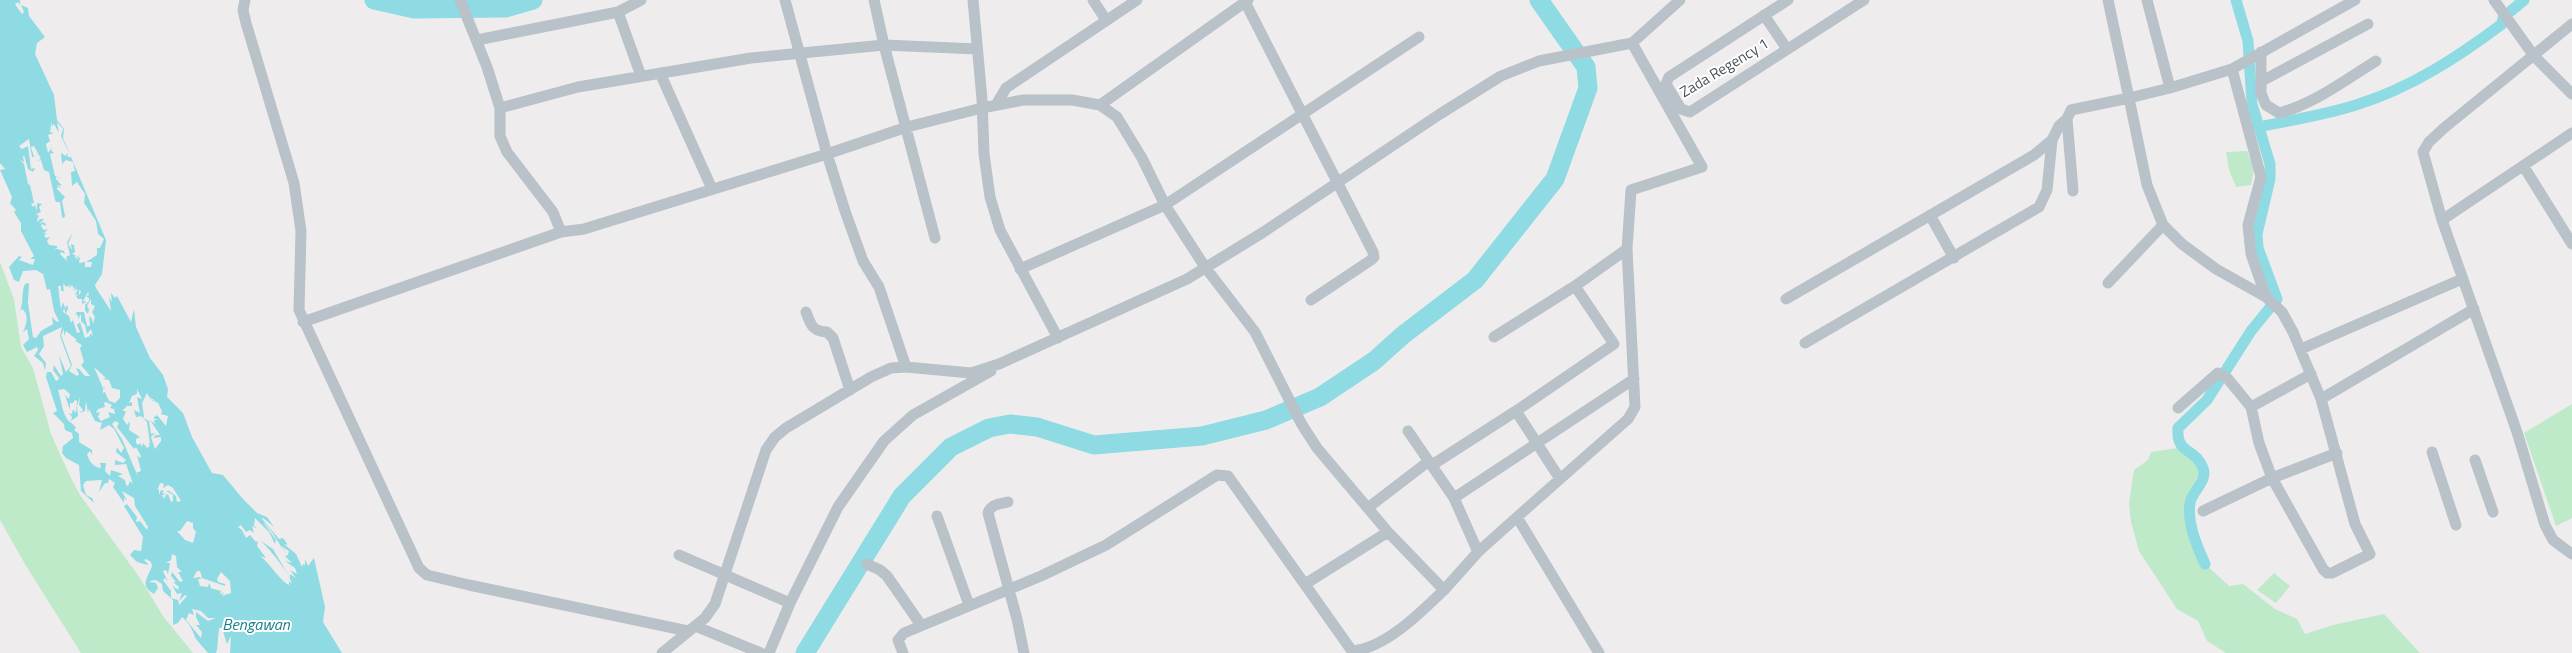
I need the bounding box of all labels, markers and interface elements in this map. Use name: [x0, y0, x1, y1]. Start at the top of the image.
street label: Zada Regency 1: [1678, 36, 1772, 102]
water label: Bengawan: [222, 616, 290, 636]

